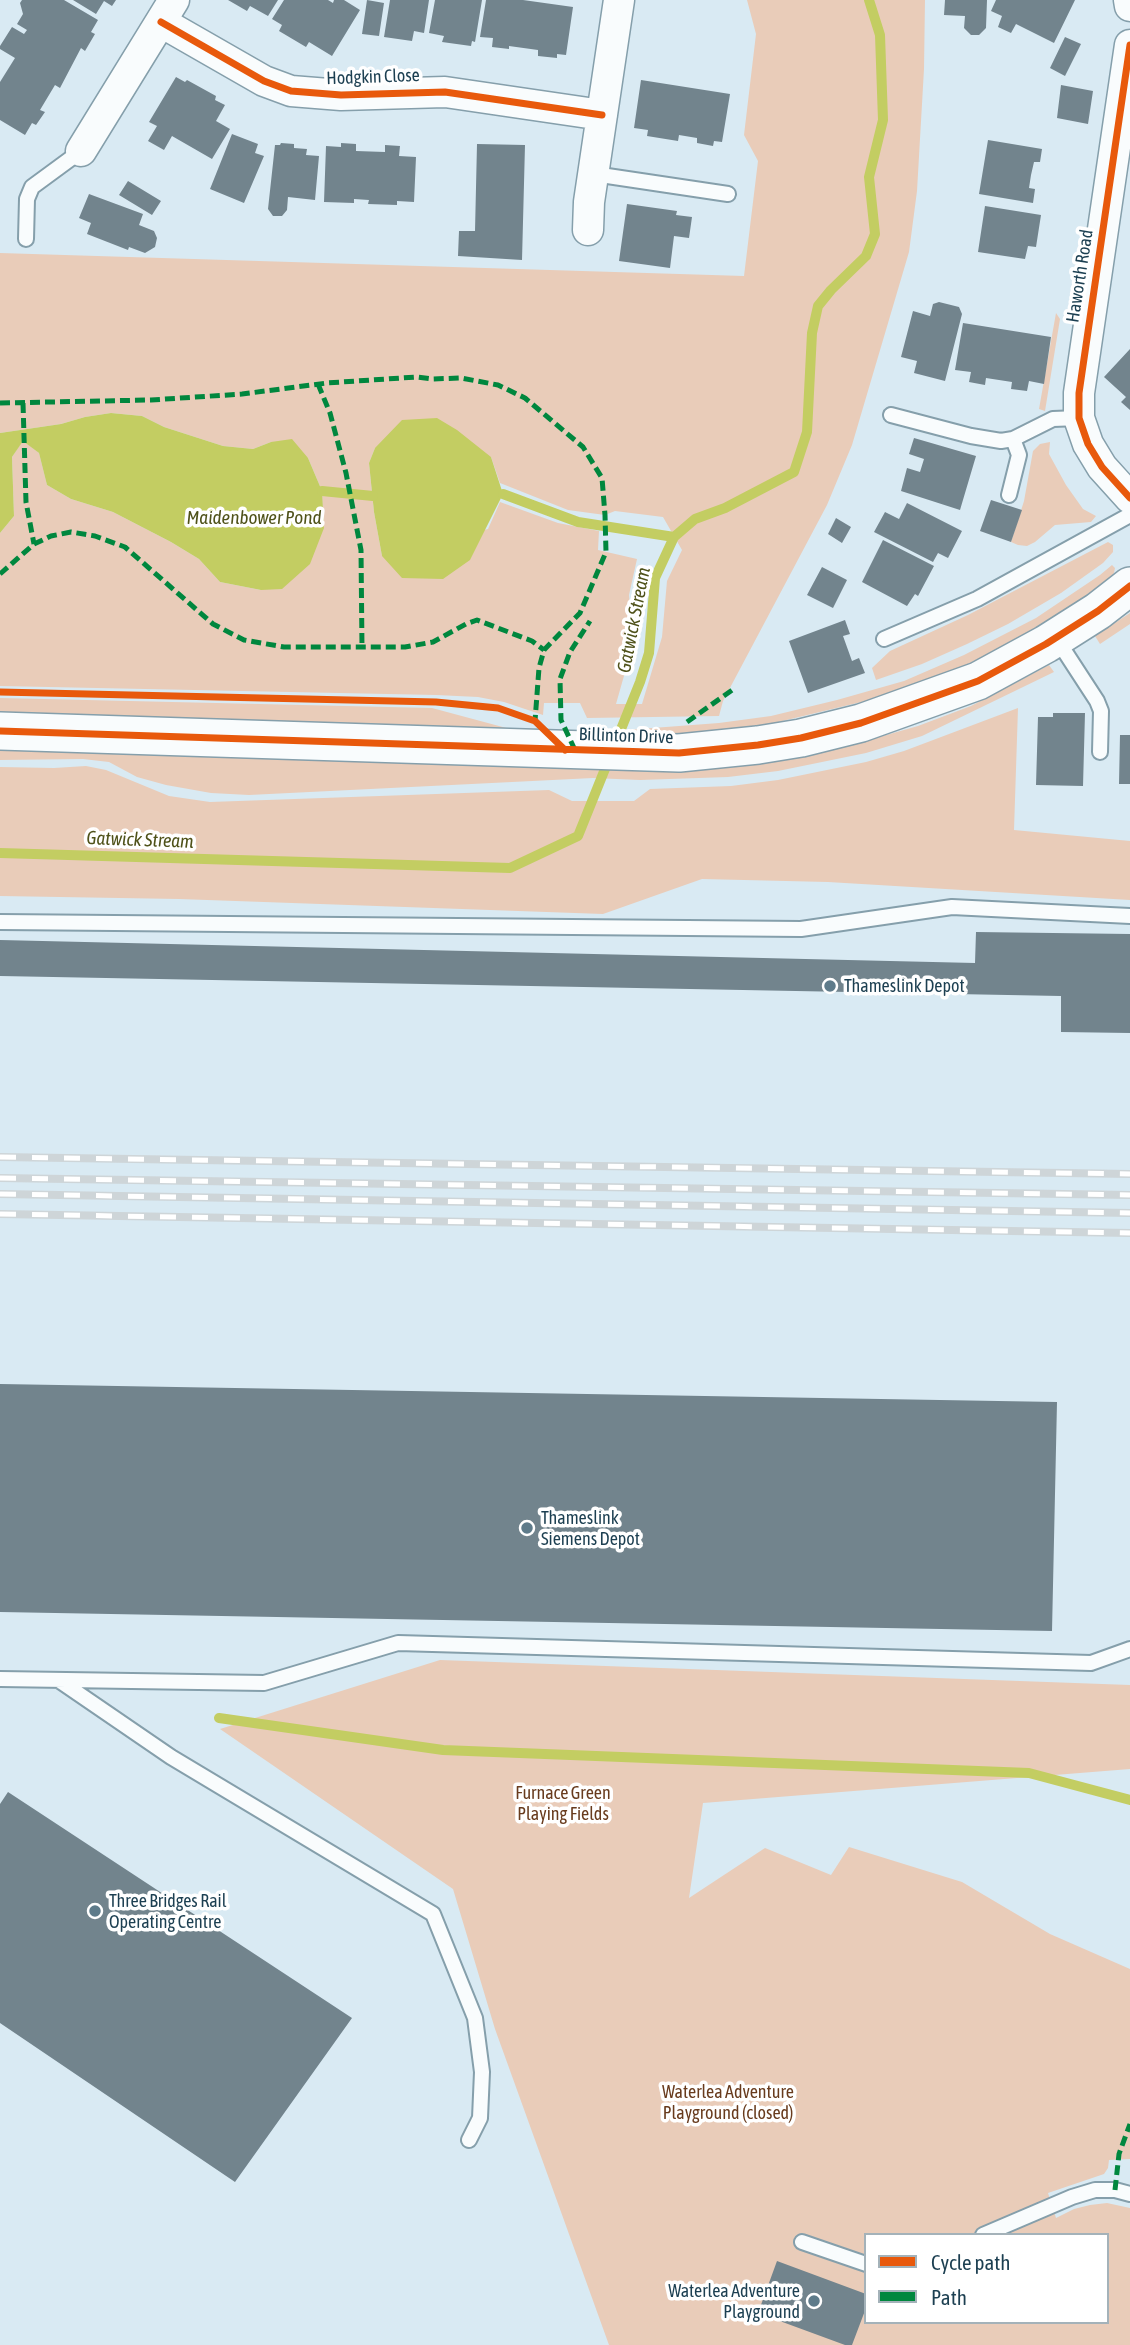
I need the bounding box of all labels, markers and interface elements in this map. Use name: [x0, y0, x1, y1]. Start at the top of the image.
street label: Hodgkin Close: [326, 65, 420, 89]
street label: Haworth Road: [1062, 228, 1098, 324]
water label: Maidenbower Pond: [187, 507, 321, 529]
water label: Gatwick Stream: [613, 565, 655, 675]
street label: Billinton Drive: [578, 724, 674, 748]
water label: Gatwick Stream: [86, 827, 194, 853]
place label: Thameslink Depot: [844, 975, 965, 997]
marker: Thameslink Depot: [822, 978, 838, 994]
place label: Thameslink Siemens Depot: [541, 1507, 640, 1550]
marker: Thameslink Siemens Depot: [519, 1520, 535, 1536]
park label: Furnace Green Playing Fields: [515, 1782, 611, 1825]
place label: Three Bridges Rail Operating Centre: [109, 1890, 226, 1932]
marker: Three Bridges Rail Operating Centre: [87, 1903, 103, 1919]
park label: Waterlea Adventure Playground (closed): [662, 2081, 794, 2124]
legend: [864, 2233, 1109, 2324]
text: Cycle path: [931, 2250, 1010, 2274]
place label: Waterlea Adventure Playground: [668, 2280, 800, 2322]
text: Path: [931, 2285, 967, 2309]
marker: Waterlea Adventure Playground: [806, 2293, 822, 2309]

